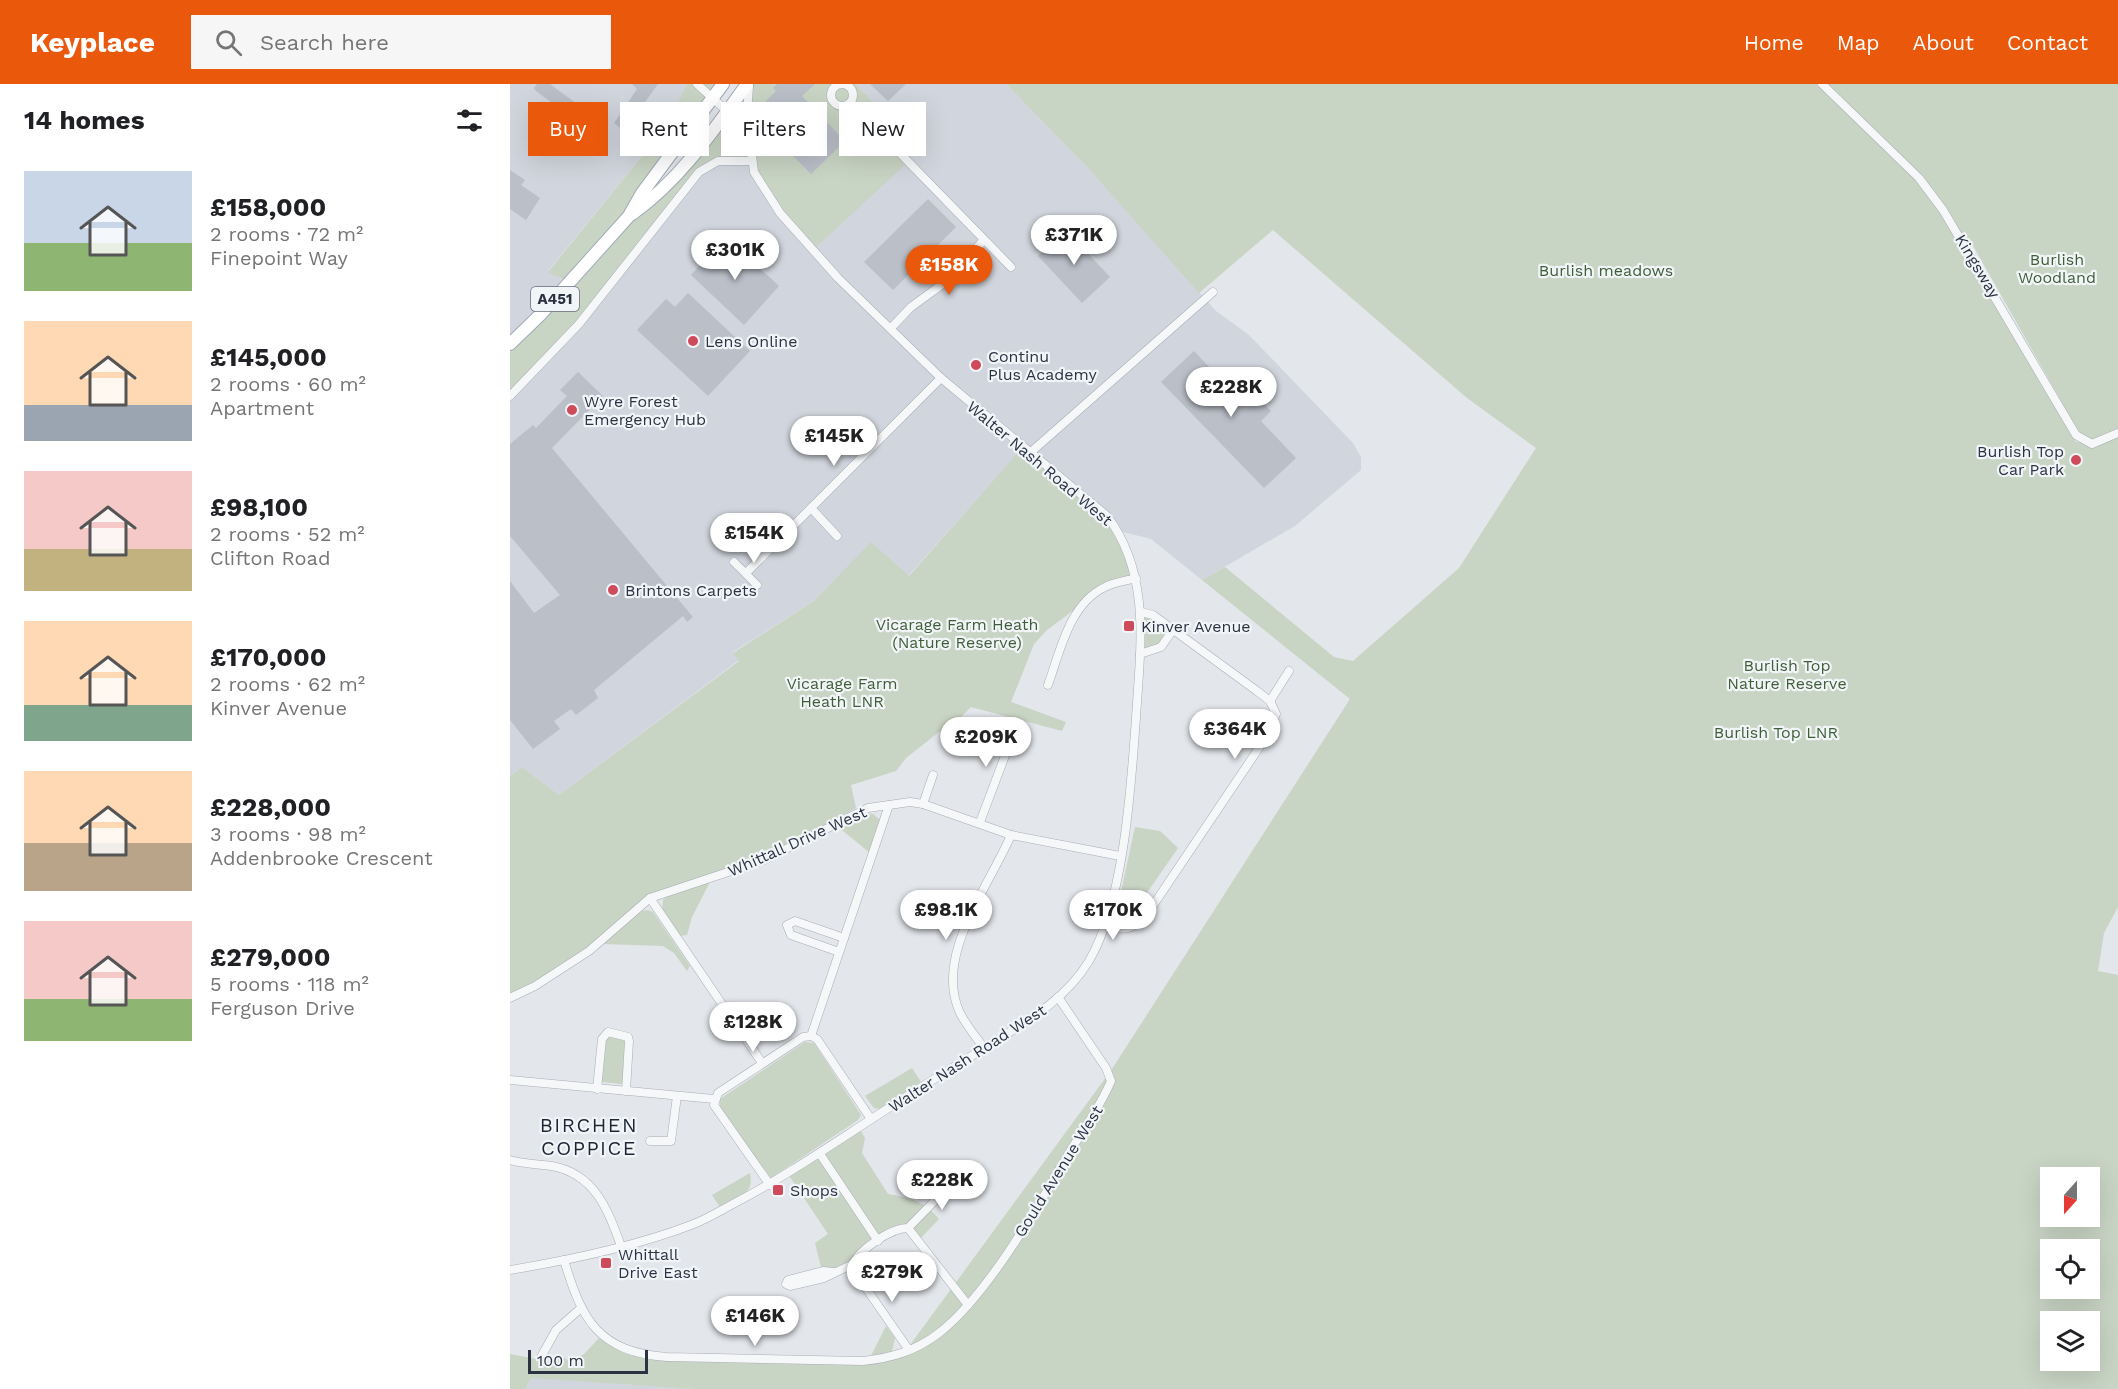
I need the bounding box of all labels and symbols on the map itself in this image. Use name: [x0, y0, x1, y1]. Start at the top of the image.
pin: £371K: [1032, 215, 1116, 266]
pin: £301K: [693, 230, 777, 281]
street label: Kingsway: [1951, 231, 2004, 302]
pin: £158K: [907, 245, 991, 296]
park label: Burlish Woodland: [2018, 250, 2096, 287]
park label: Burlish meadows: [1539, 261, 1673, 280]
road number: A451: [531, 287, 579, 311]
place label: Lens Online: [705, 332, 797, 351]
marker: Lens Online: [686, 334, 700, 348]
place label: Continu Plus Academy: [988, 347, 1097, 384]
marker: Continu Plus Academy: [969, 358, 983, 372]
pin: £228K: [1189, 367, 1273, 418]
place label: Wyre Forest Emergency Hub: [584, 392, 706, 429]
street label: Walter Nash Road West: [963, 397, 1116, 530]
marker: Wyre Forest Emergency Hub: [565, 403, 579, 417]
pin: £145K: [792, 416, 876, 467]
place label: Burlish Top Car Park: [1977, 442, 2064, 479]
marker: Burlish Top Car Park: [2069, 453, 2083, 467]
pin: £154K: [712, 513, 796, 564]
place label: Brintons Carpets: [625, 581, 757, 600]
marker: Brintons Carpets: [606, 583, 620, 597]
park label: Vicarage Farm Heath (Nature Reserve): [876, 615, 1038, 652]
place label: Kinver Avenue: [1141, 617, 1251, 636]
marker: Kinver Avenue: [1122, 619, 1136, 633]
park label: Burlish Top Nature Reserve: [1727, 656, 1847, 693]
park label: Vicarage Farm Heath LNR: [787, 674, 897, 711]
pin: £364K: [1193, 709, 1277, 760]
pin: £209K: [944, 717, 1028, 768]
park label: Burlish Top LNR: [1714, 723, 1838, 742]
street label: Whittall Drive West: [725, 802, 870, 881]
pin: £98.1K: [897, 890, 995, 941]
pin: £170K: [1071, 890, 1155, 941]
street label: Walter Nash Road West: [885, 1000, 1050, 1116]
pin: £128K: [711, 1002, 795, 1053]
street label: Gould Avenue West: [1010, 1102, 1107, 1241]
district label: BIRCHEN COPPICE: [540, 1113, 638, 1160]
pin: £228K: [900, 1160, 984, 1211]
north arrow: [2040, 1167, 2100, 1227]
place label: Shops: [790, 1181, 838, 1200]
marker: Shops: [771, 1183, 785, 1197]
place label: Whittall Drive East: [618, 1245, 698, 1282]
pin: £279K: [850, 1252, 934, 1303]
marker: Whittall Drive East: [599, 1256, 613, 1270]
pin: £146K: [713, 1296, 797, 1347]
scale bar: [528, 1347, 648, 1374]

